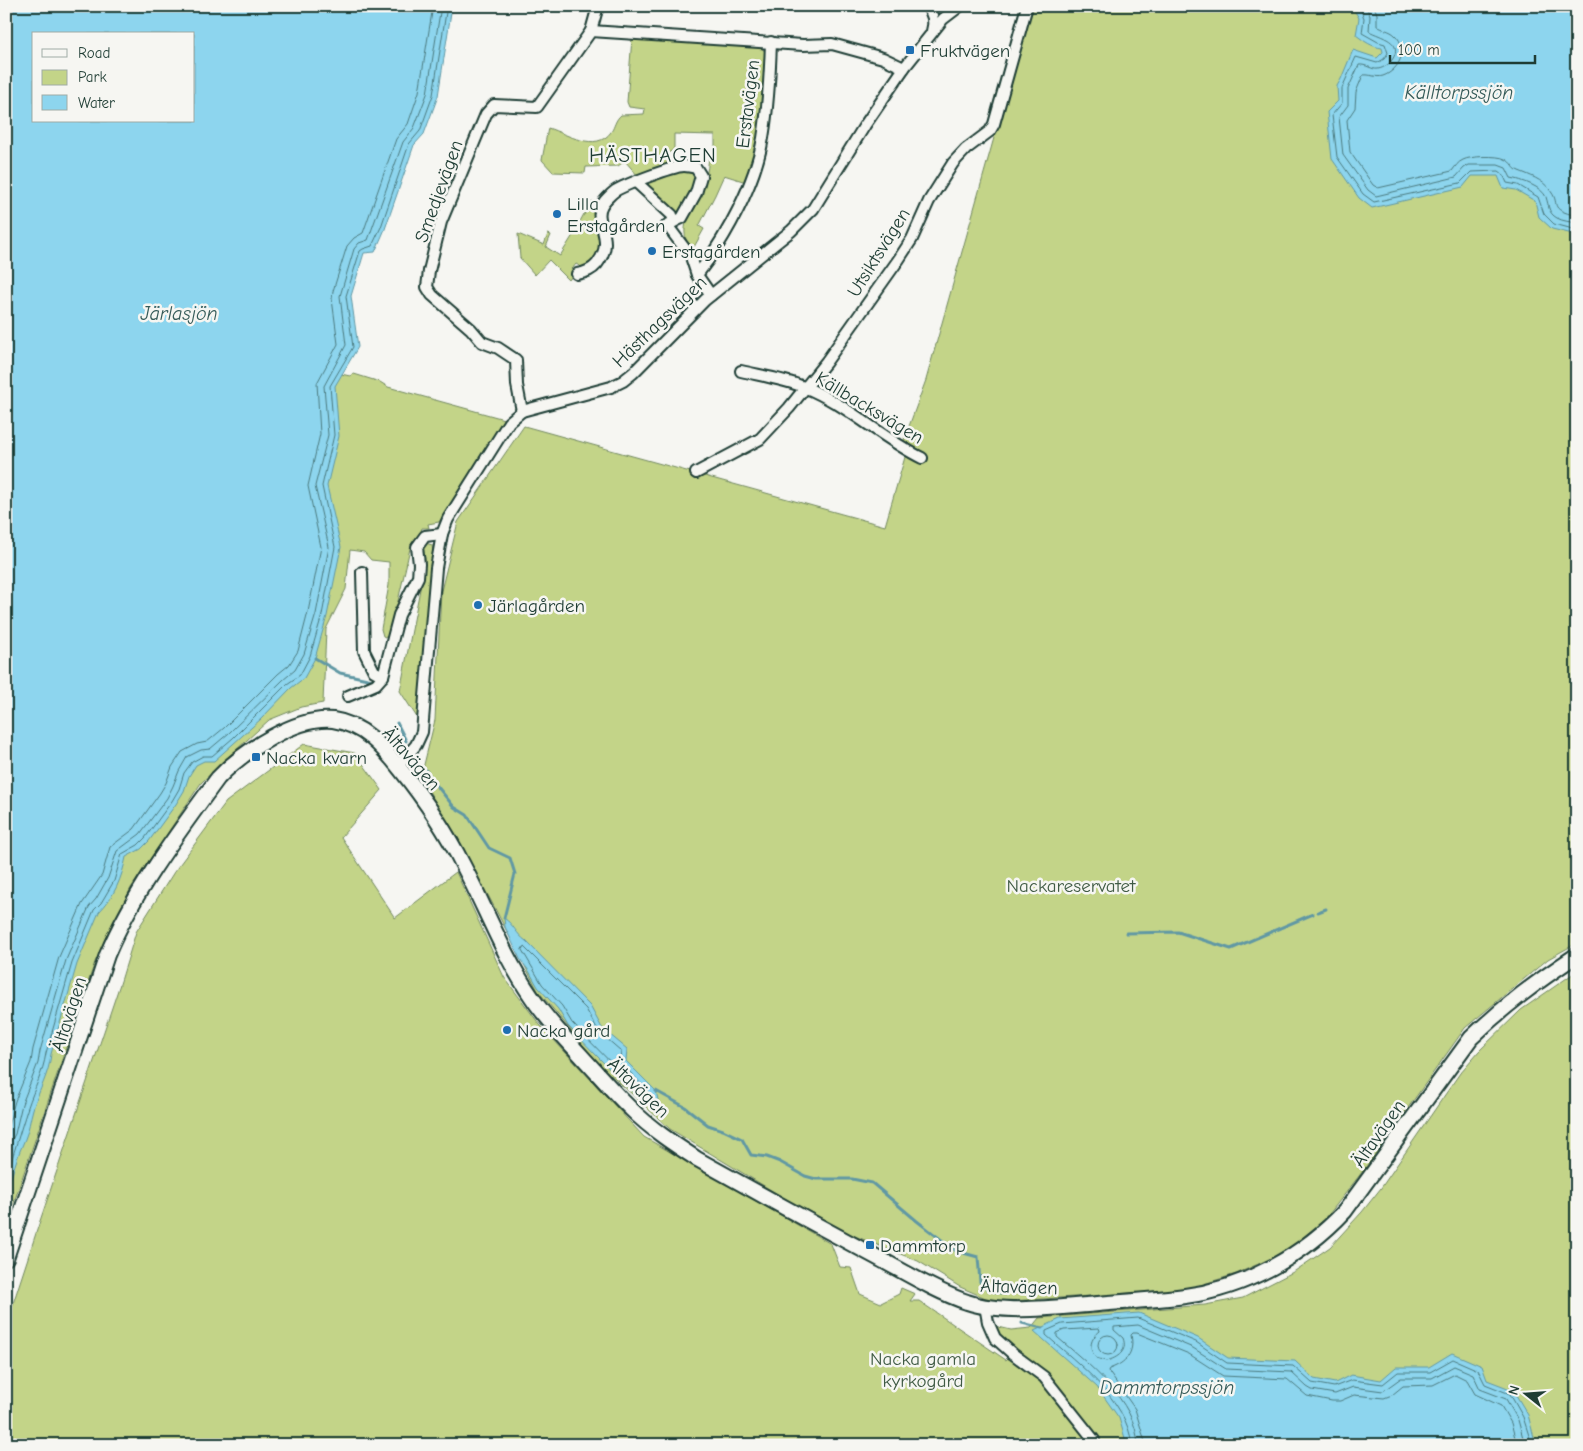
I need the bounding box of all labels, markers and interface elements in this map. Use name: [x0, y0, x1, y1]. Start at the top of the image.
legend: [32, 32, 195, 122]
scale bar: [1390, 32, 1536, 64]
place label: Fruktvägen: [920, 40, 1010, 62]
text: 100 m: [1398, 41, 1440, 59]
text: Road: [78, 44, 110, 62]
marker: Fruktvägen: [904, 44, 916, 56]
street label: Erstavägen: [732, 59, 764, 150]
text: Park: [78, 68, 107, 86]
water label: Källtorpssjön: [1405, 81, 1513, 104]
text: Water: [78, 94, 115, 112]
street label: Smedjevägen: [410, 137, 468, 246]
district label: HÄSTHAGEN: [589, 143, 717, 167]
place label: Lilla Erstagården: [567, 193, 666, 237]
street label: Utsiktsvägen: [843, 204, 915, 301]
marker: Lilla Erstagården: [551, 208, 563, 220]
place label: Erstagården: [662, 241, 761, 263]
marker: Erstagården: [646, 245, 658, 257]
street label: Hästhagsvägen: [608, 271, 711, 372]
water label: Järlasjön: [139, 302, 218, 325]
street label: Källbacksvägen: [811, 367, 928, 449]
place label: Järlagården: [488, 595, 585, 617]
marker: Järlagården: [472, 599, 484, 611]
street label: Ältavägen: [378, 722, 445, 795]
place label: Nacka kvarn: [266, 747, 367, 769]
marker: Nacka kvarn: [250, 751, 262, 763]
park label: Nackareservatet: [1007, 875, 1136, 897]
street label: Ältavägen: [47, 974, 91, 1054]
place label: Nacka gård: [517, 1020, 610, 1042]
marker: Nacka gård: [501, 1024, 513, 1036]
street label: Ältavägen: [603, 1053, 674, 1123]
street label: Ältavägen: [1348, 1096, 1410, 1172]
place label: Dammtorp: [880, 1235, 966, 1257]
marker: Dammtorp: [864, 1239, 876, 1251]
street label: Ältavägen: [980, 1275, 1058, 1299]
park label: Nacka gamla kyrkogård: [870, 1348, 976, 1392]
north arrow: [1500, 1368, 1550, 1418]
water label: Dammtorpssjön: [1100, 1376, 1234, 1399]
text: N: [1505, 1383, 1524, 1397]

